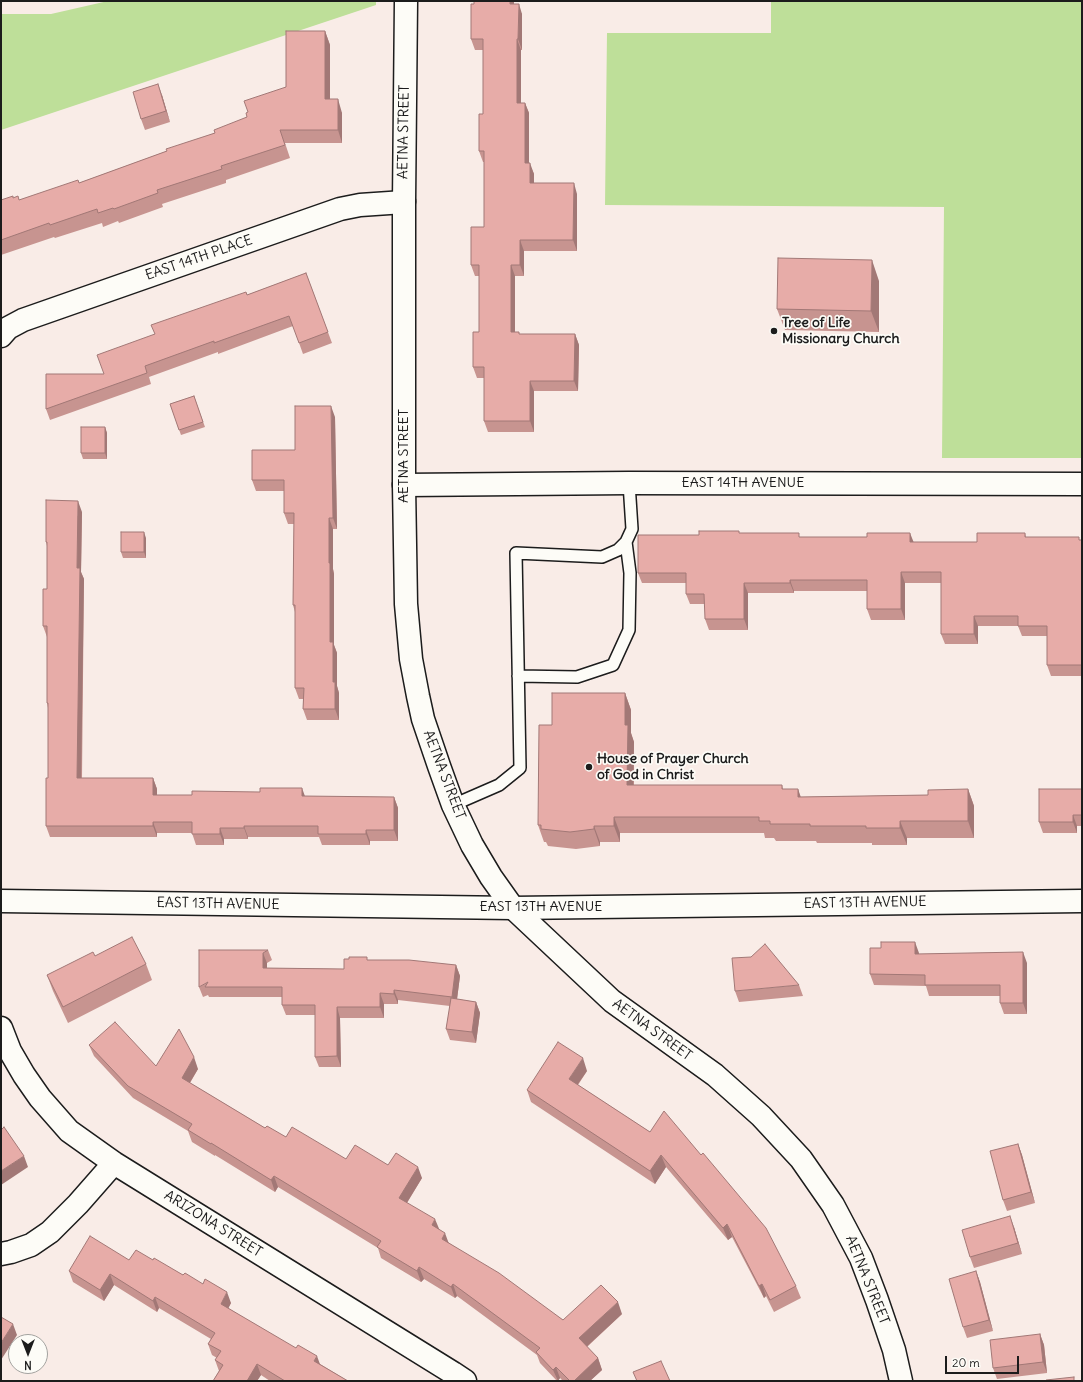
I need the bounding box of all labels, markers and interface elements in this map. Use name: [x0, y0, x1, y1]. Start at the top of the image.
street label: AETNA STREET: [395, 85, 413, 179]
street label: EAST 14TH PLACE: [143, 232, 255, 284]
place label: Tree of Life Missionary Church: [782, 315, 899, 348]
marker: Tree of Life Missionary Church: [769, 326, 779, 336]
street label: AETNA STREET: [396, 409, 412, 503]
street label: EAST 14TH AVENUE: [682, 475, 804, 491]
street label: AETNA STREET: [419, 728, 469, 822]
place label: House of Prayer Church of God in Christ: [597, 751, 749, 784]
marker: House of Prayer Church of God in Christ: [584, 762, 594, 772]
street label: EAST 13TH AVENUE: [803, 894, 927, 912]
street label: EAST 13TH AVENUE: [156, 895, 280, 913]
street label: EAST 13TH AVENUE: [480, 899, 602, 915]
street label: AETNA STREET: [609, 996, 695, 1064]
street label: ARIZONA STREET: [161, 1187, 265, 1261]
street label: AETNA STREET: [842, 1233, 892, 1327]
north arrow: [8, 1334, 48, 1374]
scale bar: [947, 1348, 1021, 1374]
text: 20 m: [952, 1355, 980, 1370]
text: N: [24, 1358, 32, 1372]

